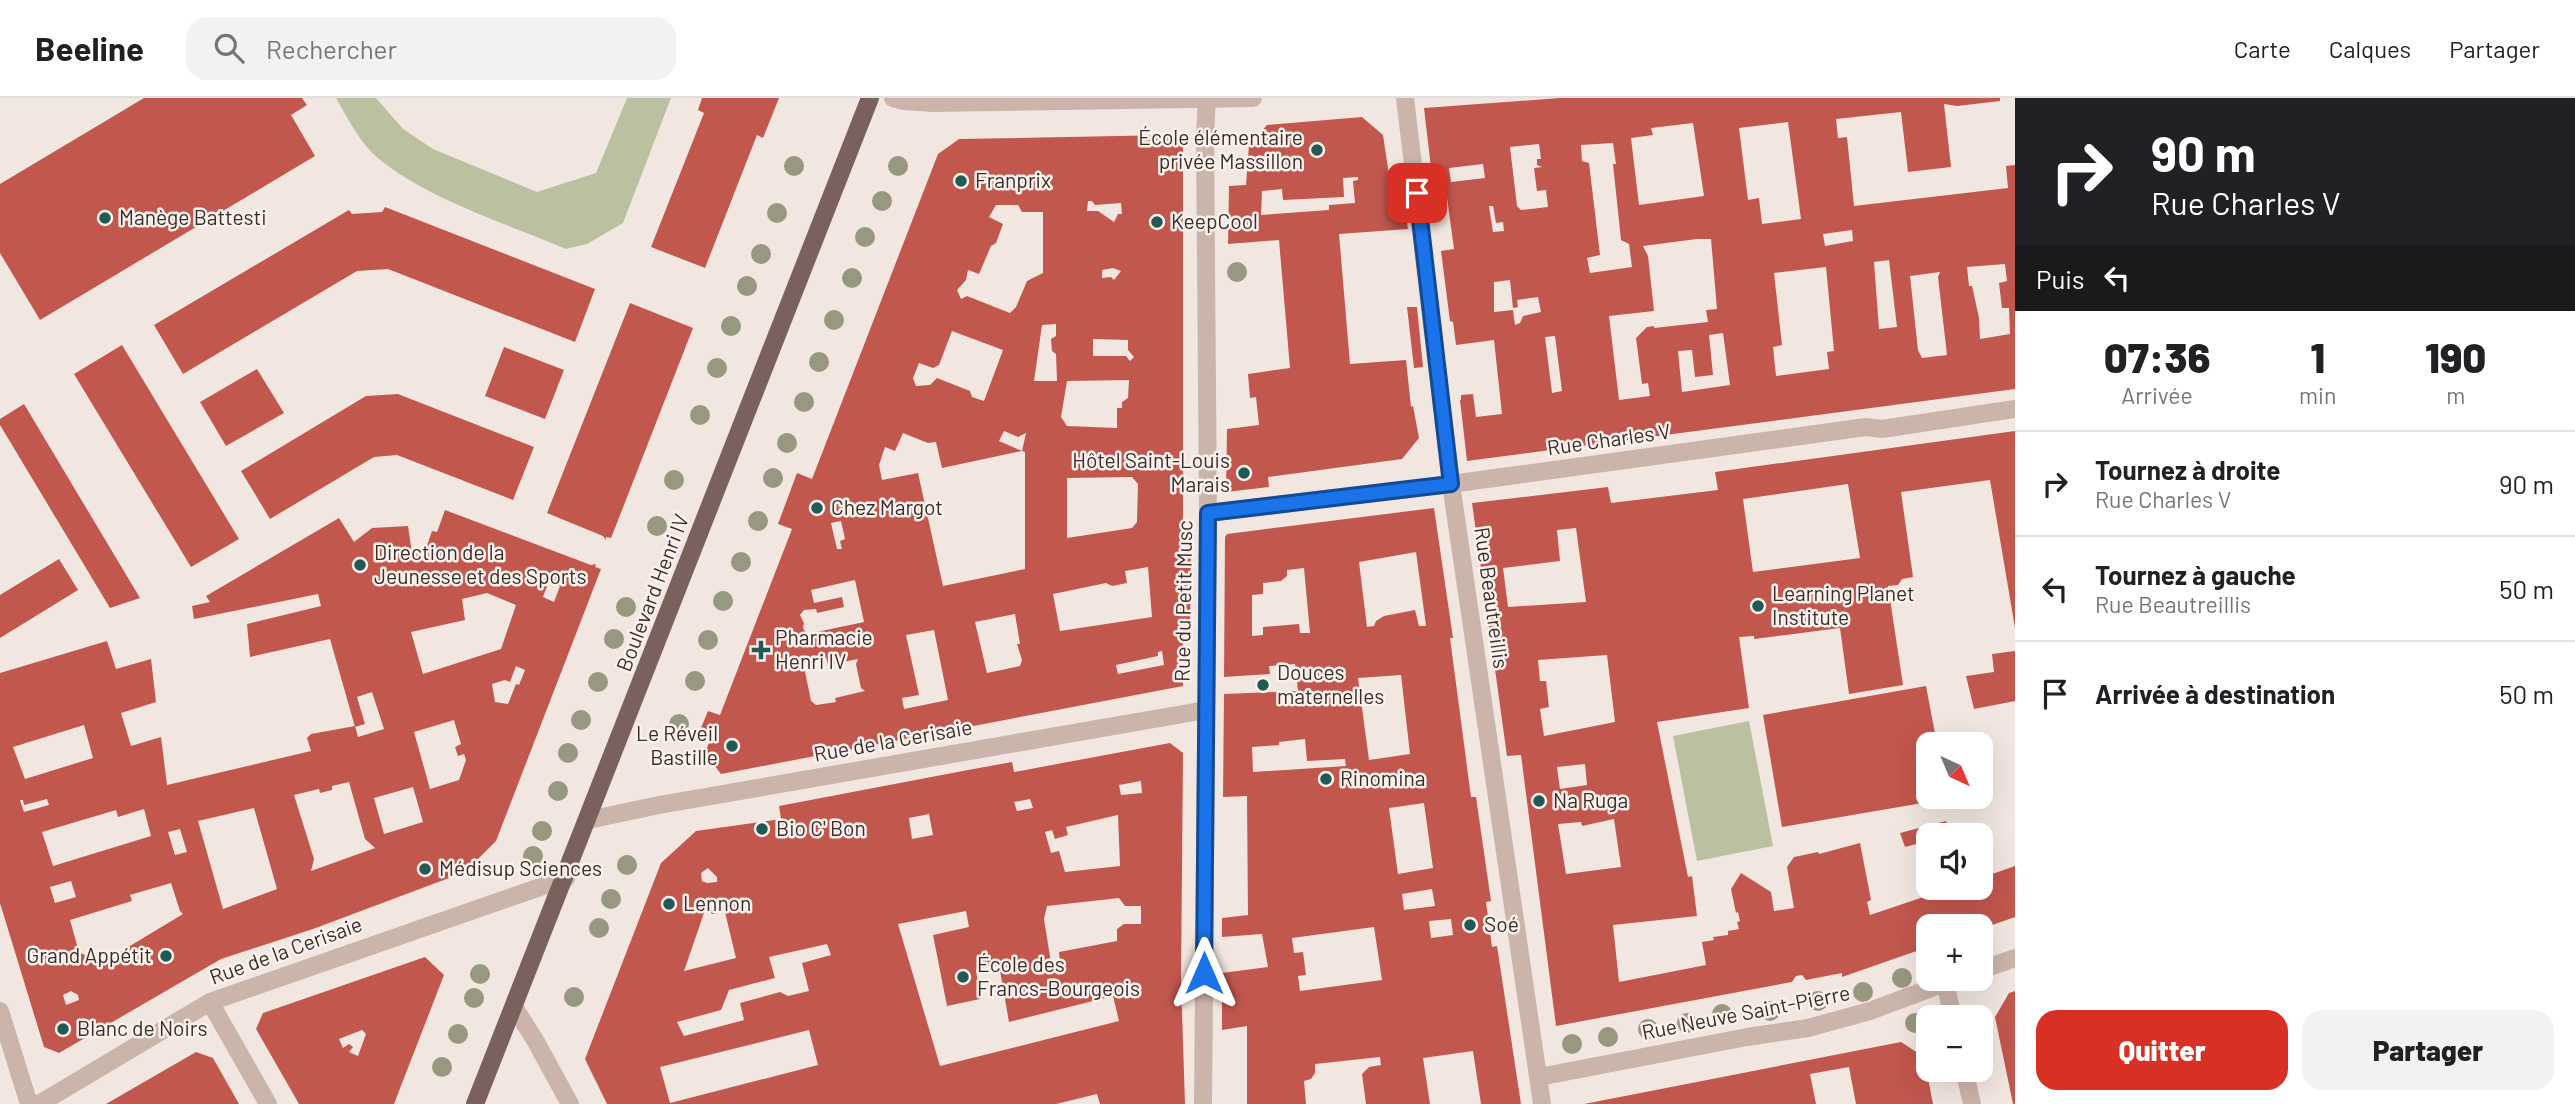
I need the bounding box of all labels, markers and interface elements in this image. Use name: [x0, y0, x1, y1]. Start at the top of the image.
search box: [186, 17, 676, 80]
text: Beeline: [35, 28, 144, 68]
icon: search: [210, 29, 248, 67]
text: Rechercher: [266, 33, 397, 64]
text: Carte: [2234, 34, 2291, 63]
text: Calques: [2329, 34, 2411, 63]
text: Partager: [2449, 34, 2540, 63]
text: 90 m: [2151, 123, 2256, 182]
place label: École élémentaire privée Massillon: [1138, 124, 1303, 173]
icon: right: [2036, 126, 2127, 217]
marker: École élémentaire privée Massillon: [1309, 142, 1325, 158]
pin: [1387, 163, 1447, 223]
place label: Franprix: [975, 167, 1051, 192]
marker: Franprix: [953, 173, 969, 189]
icon: arrive: [1398, 174, 1436, 212]
text: Rue Charles V: [2151, 183, 2341, 221]
place label: Manège Battesti: [119, 204, 266, 229]
place label: KeepCool: [1171, 208, 1258, 233]
marker: Manège Battesti: [97, 210, 113, 226]
marker: KeepCool: [1149, 214, 1165, 230]
icon: left: [2098, 259, 2136, 297]
text: Puis: [2036, 263, 2084, 294]
text: 07:36: [2104, 331, 2210, 381]
text: 1: [2310, 331, 2325, 381]
text: 190: [2425, 331, 2486, 381]
text: Arrivée: [2121, 381, 2193, 409]
text: min: [2299, 381, 2336, 409]
text: m: [2446, 381, 2465, 409]
street label: Rue Charles V: [1545, 417, 1672, 460]
place label: Hôtel Saint-Louis Marais: [1072, 447, 1230, 496]
text: Tournez à droite: [2095, 454, 2280, 485]
marker: Hôtel Saint-Louis Marais: [1236, 465, 1252, 481]
icon: right: [2036, 465, 2074, 503]
text: 90 m: [2499, 468, 2554, 499]
text: Rue Charles V: [2095, 485, 2231, 513]
place label: Chez Margot: [831, 494, 943, 519]
marker: Chez Margot: [809, 500, 825, 516]
street label: Boulevard Henri IV: [610, 510, 693, 675]
street label: Rue du Petit Musc: [1169, 520, 1196, 682]
street label: Rue Beautreillis: [1470, 525, 1515, 670]
place label: Direction de la Jeunesse et des Sports: [374, 539, 587, 588]
marker: Direction de la Jeunesse et des Sports: [352, 557, 368, 573]
text: Tournez à gauche: [2095, 559, 2296, 590]
icon: left: [2036, 570, 2074, 608]
text: 50 m: [2499, 573, 2554, 604]
place label: Learning Planet Institute: [1772, 580, 1915, 629]
text: Rue Beautreillis: [2095, 590, 2251, 618]
marker: Learning Planet Institute: [1750, 598, 1766, 614]
place label: Pharmacie Henri IV: [775, 624, 873, 673]
marker: Pharmacie Henri IV: [753, 642, 769, 658]
place label: Douces maternelles: [1277, 659, 1384, 708]
icon: arrive: [2036, 675, 2074, 713]
marker: Douces maternelles: [1255, 677, 1271, 693]
text: Arrivée à destination: [2095, 678, 2335, 709]
text: 50 m: [2499, 678, 2554, 709]
street label: Rue de la Cerisaie: [812, 713, 974, 766]
place label: Le Réveil Bastille: [636, 720, 718, 769]
north arrow: [1916, 732, 1993, 808]
map controls: [1916, 732, 1993, 1082]
marker: Le Réveil Bastille: [724, 738, 740, 754]
place label: Rinomina: [1340, 765, 1426, 790]
marker: Rinomina: [1318, 771, 1334, 787]
place label: Na Ruga: [1553, 787, 1628, 812]
marker: Na Ruga: [1531, 793, 1547, 809]
place label: Bio C' Bon: [776, 815, 866, 840]
marker: Bio C' Bon: [754, 821, 770, 837]
button: sound: [1916, 823, 1993, 900]
place label: Médisup Sciences: [439, 855, 602, 880]
marker: Médisup Sciences: [417, 861, 433, 877]
place label: Lennon: [683, 890, 751, 915]
marker: Lennon: [661, 896, 677, 912]
street label: Rue de la Cerisaie: [206, 910, 365, 989]
place label: Soé: [1484, 911, 1519, 936]
button: +: [1916, 914, 1993, 991]
marker: Soé: [1462, 917, 1478, 933]
position arrow: [1167, 936, 1241, 1010]
place label: Grand Appétit: [26, 942, 152, 967]
marker: Grand Appétit: [158, 948, 174, 964]
place label: École des Francs-Bourgeois: [977, 951, 1140, 1000]
marker: École des Francs-Bourgeois: [955, 969, 971, 985]
street label: Rue Neuve Saint-Pierre: [1639, 979, 1852, 1044]
button: −: [1916, 1005, 1993, 1082]
button: Quitter: [2036, 1010, 2288, 1090]
button: Partager: [2302, 1010, 2554, 1090]
place label: Blanc de Noirs: [77, 1015, 208, 1040]
marker: Blanc de Noirs: [55, 1021, 71, 1037]

